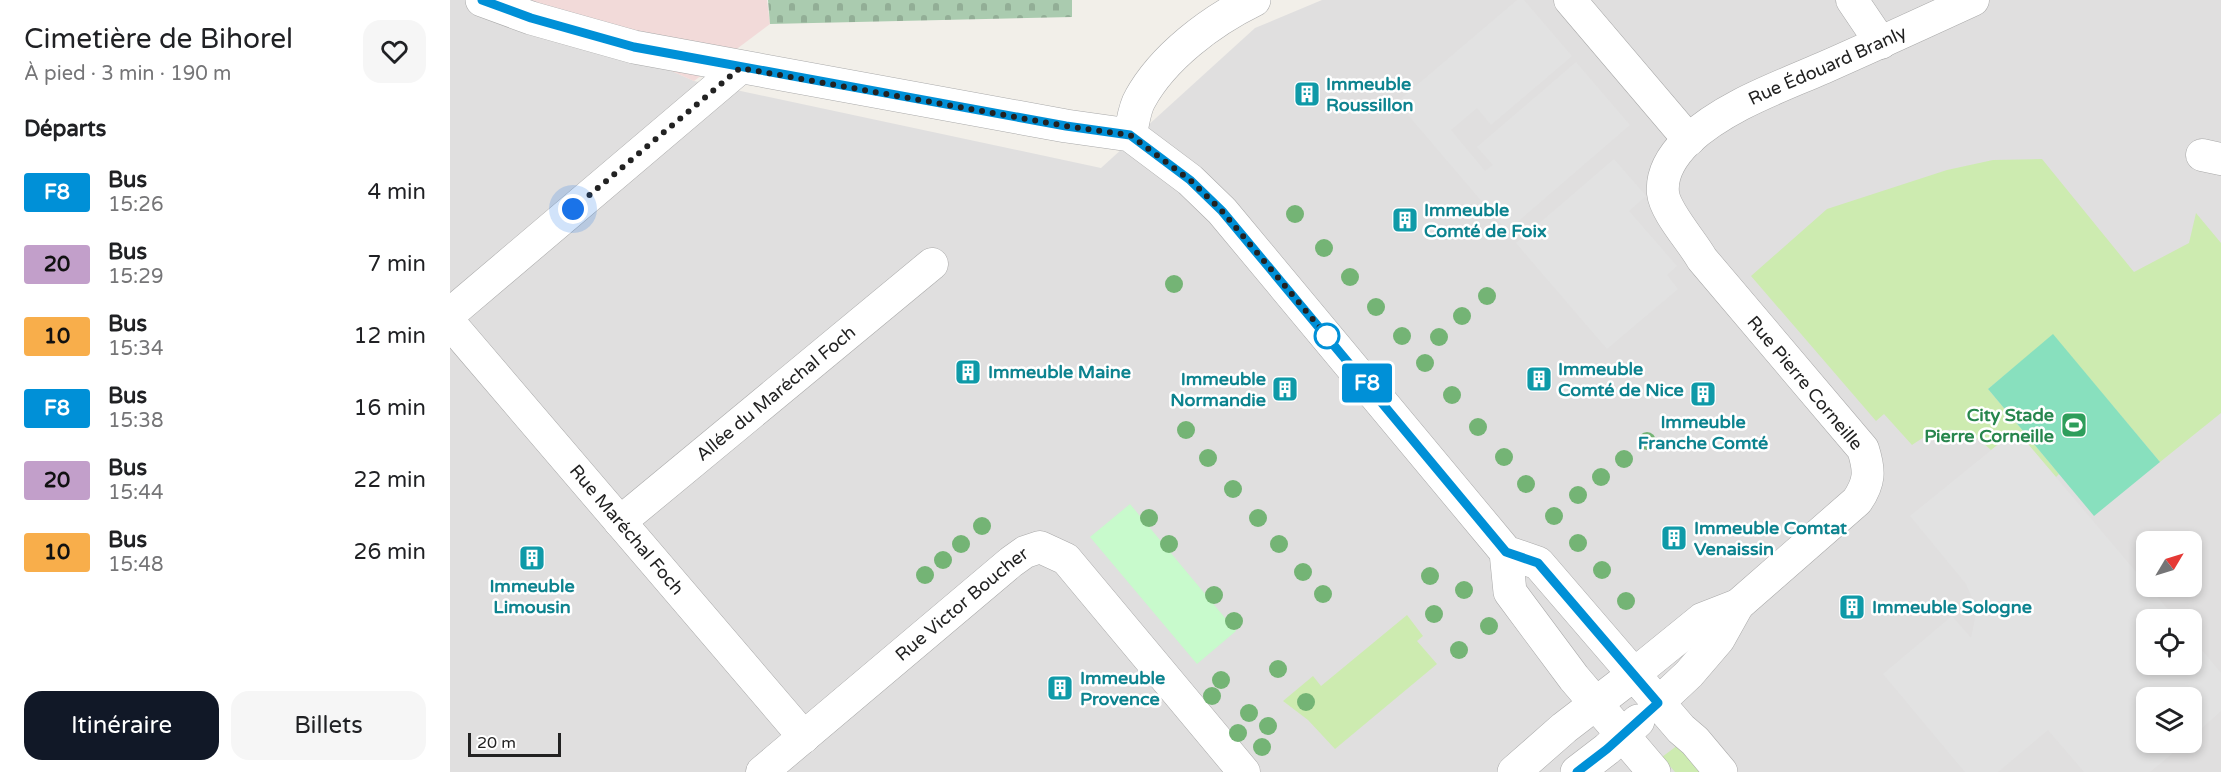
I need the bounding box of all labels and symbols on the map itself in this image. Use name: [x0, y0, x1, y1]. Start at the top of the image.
street label: Rue Édouard Branly: [1745, 21, 1910, 110]
place label: Immeuble Roussillon: [1326, 73, 1413, 116]
building icon: Immeuble Roussillon: [1292, 79, 1322, 109]
your location: [558, 194, 588, 224]
place label: Immeuble Comté de Foix: [1424, 199, 1547, 242]
building icon: Immeuble Comté de Foix: [1390, 205, 1420, 235]
street label: Rue Pierre Corneille: [1742, 311, 1868, 455]
street label: Allée du Maréchal Foch: [691, 321, 860, 466]
unlabelled marker: [1314, 323, 1340, 349]
building icon: Immeuble Maine: [953, 357, 983, 387]
place label: Immeuble Comté de Nice: [1558, 358, 1684, 401]
place label: Immeuble Maine: [988, 361, 1131, 383]
line badge: F8: [1340, 364, 1394, 403]
building icon: Immeuble Comté de Nice: [1524, 364, 1554, 394]
place label: Immeuble Normandie: [1170, 368, 1266, 411]
building icon: Immeuble Normandie: [1270, 374, 1300, 404]
building icon: Immeuble Franche Comté: [1688, 379, 1718, 409]
place label: City Stade Pierre Corneille: [1924, 404, 2054, 447]
sports icon: City Stade Pierre Corneille: [2059, 410, 2089, 440]
place label: Immeuble Franche Comté: [1638, 411, 1768, 454]
street label: Rue Maréchal Foch: [565, 460, 689, 599]
place label: Immeuble Comtat Venaissin: [1694, 517, 1847, 560]
building icon: Immeuble Comtat Venaissin: [1659, 523, 1689, 553]
north arrow: [2136, 531, 2202, 597]
street label: Rue Victor Boucher: [891, 542, 1032, 666]
building icon: Immeuble Limousin: [517, 543, 547, 573]
place label: Immeuble Limousin: [489, 575, 575, 618]
building icon: Immeuble Sologne: [1837, 592, 1867, 622]
place label: Immeuble Sologne: [1872, 596, 2032, 618]
place label: Immeuble Provence: [1080, 667, 1165, 710]
building icon: Immeuble Provence: [1045, 673, 1075, 703]
scale bar: [468, 730, 561, 758]

